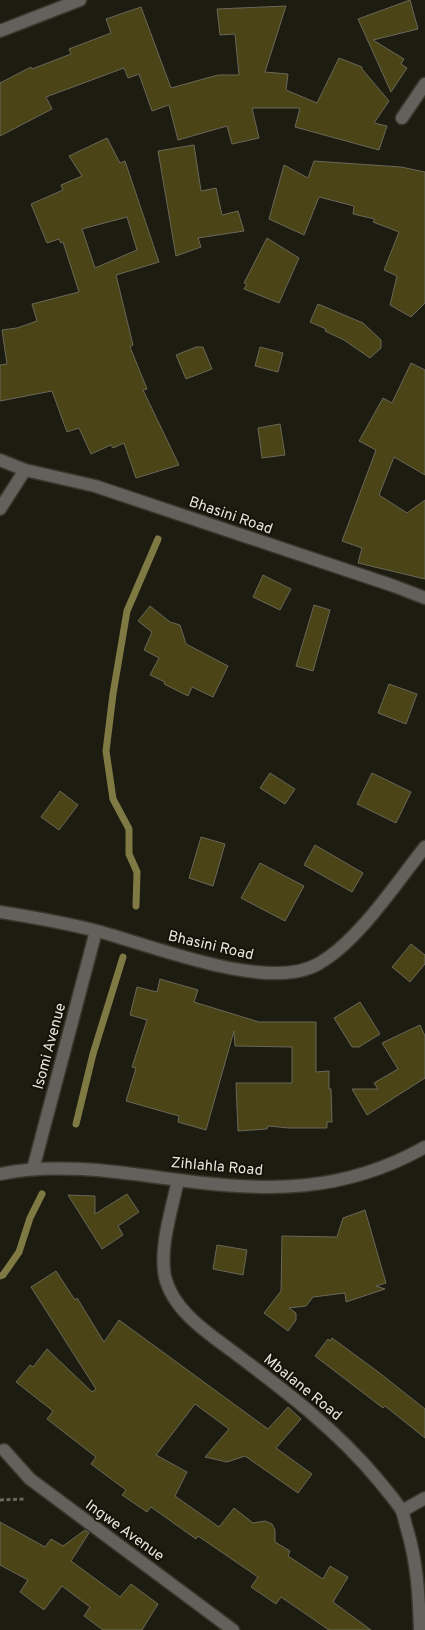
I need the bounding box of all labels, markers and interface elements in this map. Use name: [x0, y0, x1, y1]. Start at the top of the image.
street label: Bhasini Road: [186, 493, 275, 540]
street label: Bhasini Road: [166, 927, 255, 966]
street label: Isomi Avenue: [30, 1001, 71, 1092]
street label: Zihlahla Road: [170, 1154, 264, 1181]
street label: Mbalane Road: [259, 1351, 345, 1426]
street label: Ingwe Avenue: [81, 1496, 167, 1566]

